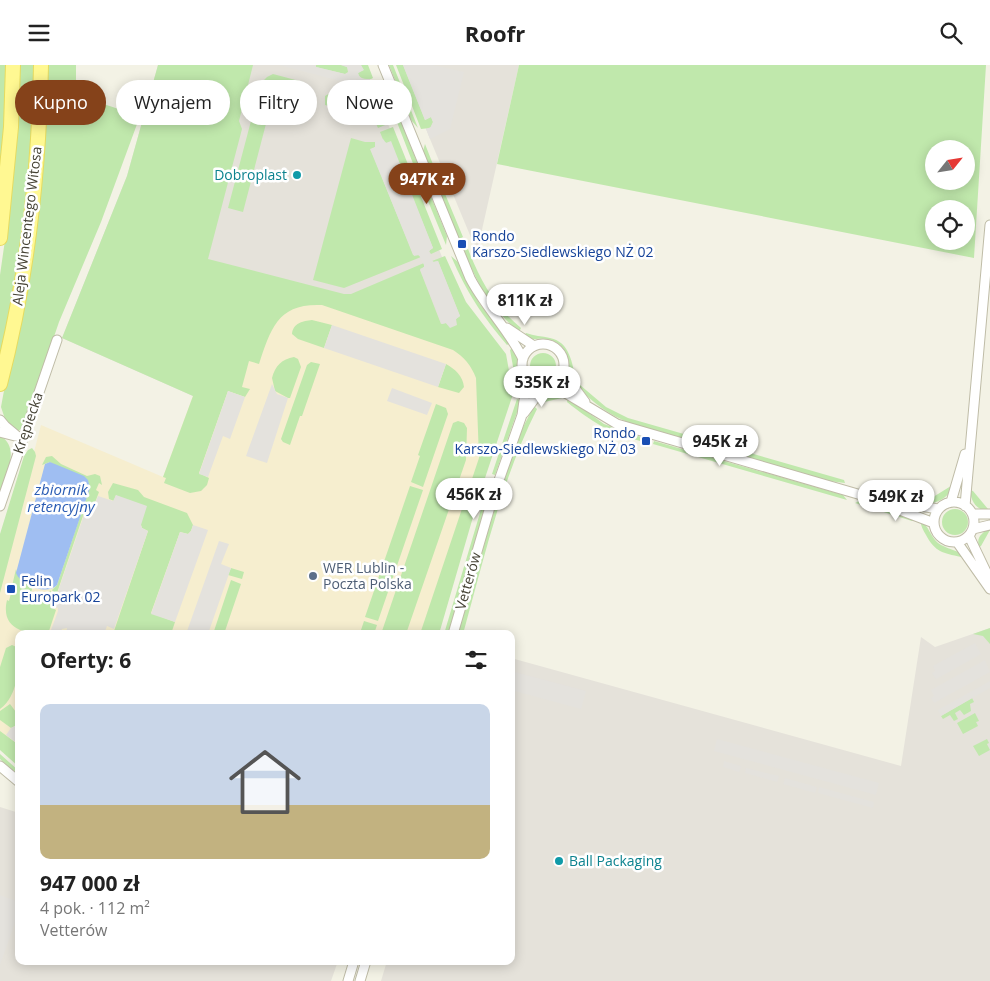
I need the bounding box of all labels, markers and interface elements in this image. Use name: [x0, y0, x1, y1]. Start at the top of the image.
text: Roofr: [465, 18, 525, 48]
icon: menu: [25, 19, 53, 47]
icon: search: [937, 19, 965, 47]
chip: Kupno: [15, 80, 106, 125]
chip: Wynajem: [116, 80, 230, 125]
chip: Filtry: [240, 80, 317, 125]
chip: Nowe: [327, 80, 412, 125]
north arrow: [925, 140, 975, 190]
map controls: [925, 140, 975, 250]
street label: Aleja Wincentego Witosa: [7, 145, 46, 307]
pin: 947K zł: [381, 163, 473, 205]
place label: Dobroplast: [214, 165, 287, 184]
text: 947K zł: [400, 168, 454, 190]
marker: Dobroplast: [291, 169, 303, 181]
button: locate: [925, 200, 975, 250]
place label: Rondo Karszo-Siedlewskiego NŻ 02: [472, 226, 653, 261]
marker: Rondo Karszo-Siedlewskiego NŻ 02: [456, 238, 468, 250]
pin: 811K zł: [479, 283, 571, 326]
text: 811K zł: [498, 289, 552, 311]
pin: 535K zł: [496, 365, 588, 408]
text: 535K zł: [515, 371, 569, 393]
street label: Krępiecka: [8, 390, 47, 456]
place label: Rondo Karszo-Siedlewskiego NŻ 03: [455, 423, 636, 458]
pin: 945K zł: [674, 425, 766, 467]
text: 945K zł: [693, 430, 747, 452]
marker: Rondo Karszo-Siedlewskiego NŻ 03: [640, 435, 652, 447]
pin: 456K zł: [428, 477, 520, 520]
water label: zbiornik retencyjny: [27, 479, 96, 516]
pin: 549K zł: [850, 479, 942, 522]
text: 456K zł: [447, 483, 501, 505]
text: 549K zł: [869, 485, 923, 507]
street label: Vetterów: [450, 550, 485, 612]
place label: WER Lublin - Poczta Polska: [323, 558, 412, 593]
marker: WER Lublin - Poczta Polska: [307, 570, 319, 582]
place label: Felin Europark 02: [21, 571, 101, 606]
marker: Felin Europark 02: [5, 583, 17, 595]
text: Oferty: 6: [40, 646, 131, 674]
icon: filters: [462, 646, 490, 674]
icon: home: [220, 737, 310, 827]
place label: Ball Packaging: [569, 851, 662, 870]
marker: Ball Packaging: [553, 855, 565, 867]
text: 947 000 zł: [40, 869, 140, 897]
text: 4 pok. · 112 m²: [40, 897, 150, 919]
text: Vetterów: [40, 919, 107, 941]

